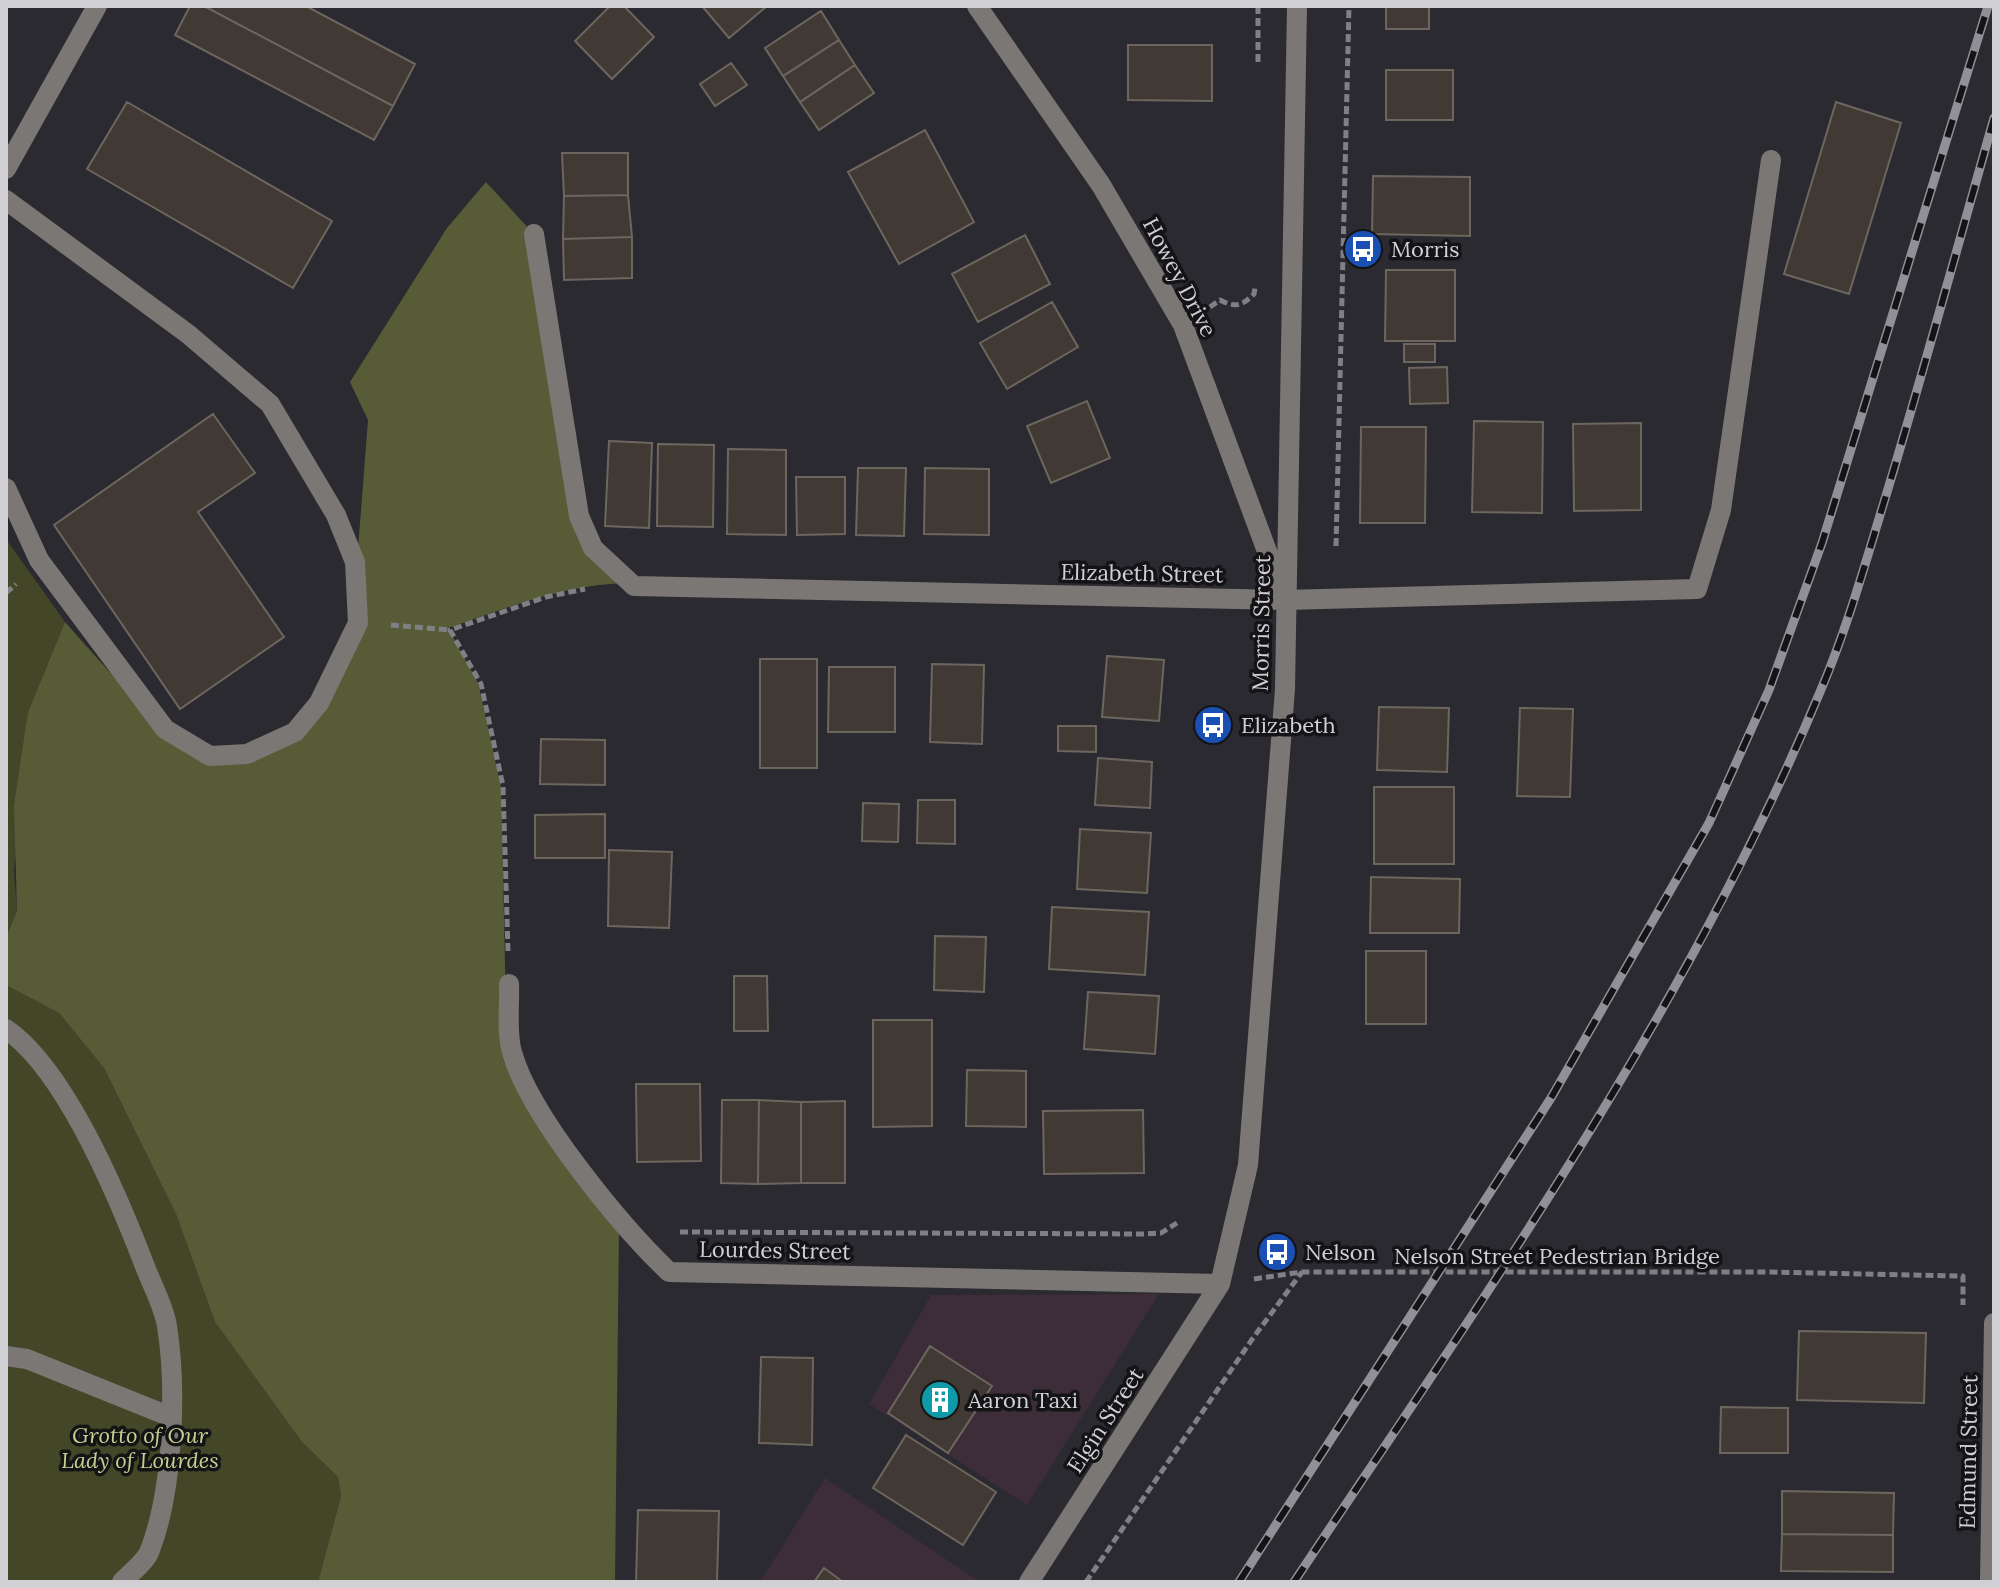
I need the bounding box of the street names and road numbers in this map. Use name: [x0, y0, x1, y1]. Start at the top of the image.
street label: Howey Drive: [1137, 213, 1223, 341]
street label: Morris Street: [1246, 554, 1276, 691]
street label: Elizabeth Street: [1060, 558, 1224, 588]
street label: Lourdes Street: [699, 1235, 851, 1265]
street label: Nelson Street Pedestrian Bridge: [1394, 1242, 1720, 1270]
street label: Elgin Street: [1061, 1362, 1150, 1478]
street label: Edmund Street: [1953, 1374, 1983, 1529]

